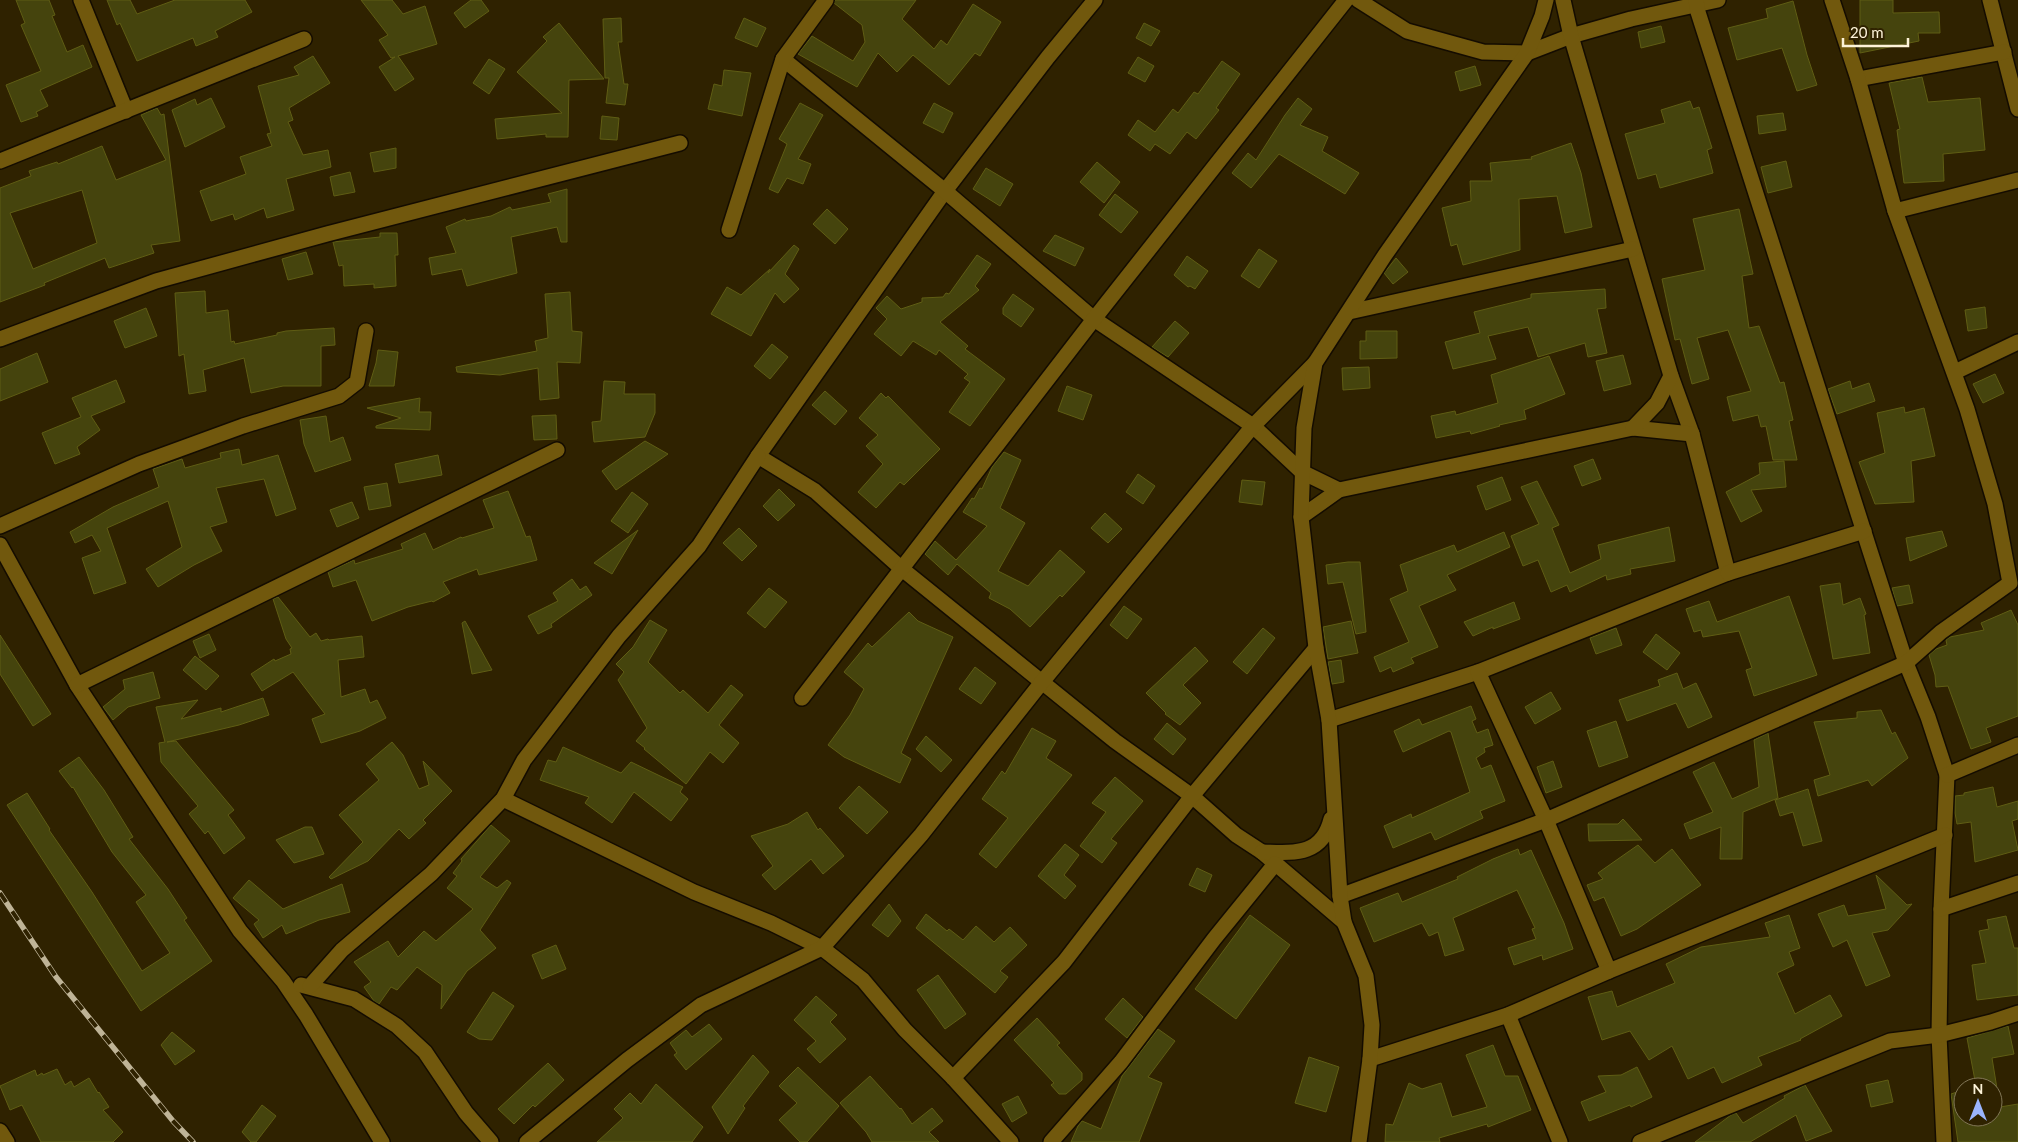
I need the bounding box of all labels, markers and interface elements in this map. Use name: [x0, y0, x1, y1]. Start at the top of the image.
scale bar: [1843, 15, 1908, 47]
text: 20 m: [1850, 23, 1884, 41]
north arrow: [1953, 1077, 2003, 1127]
text: N: [1973, 1080, 1983, 1097]

